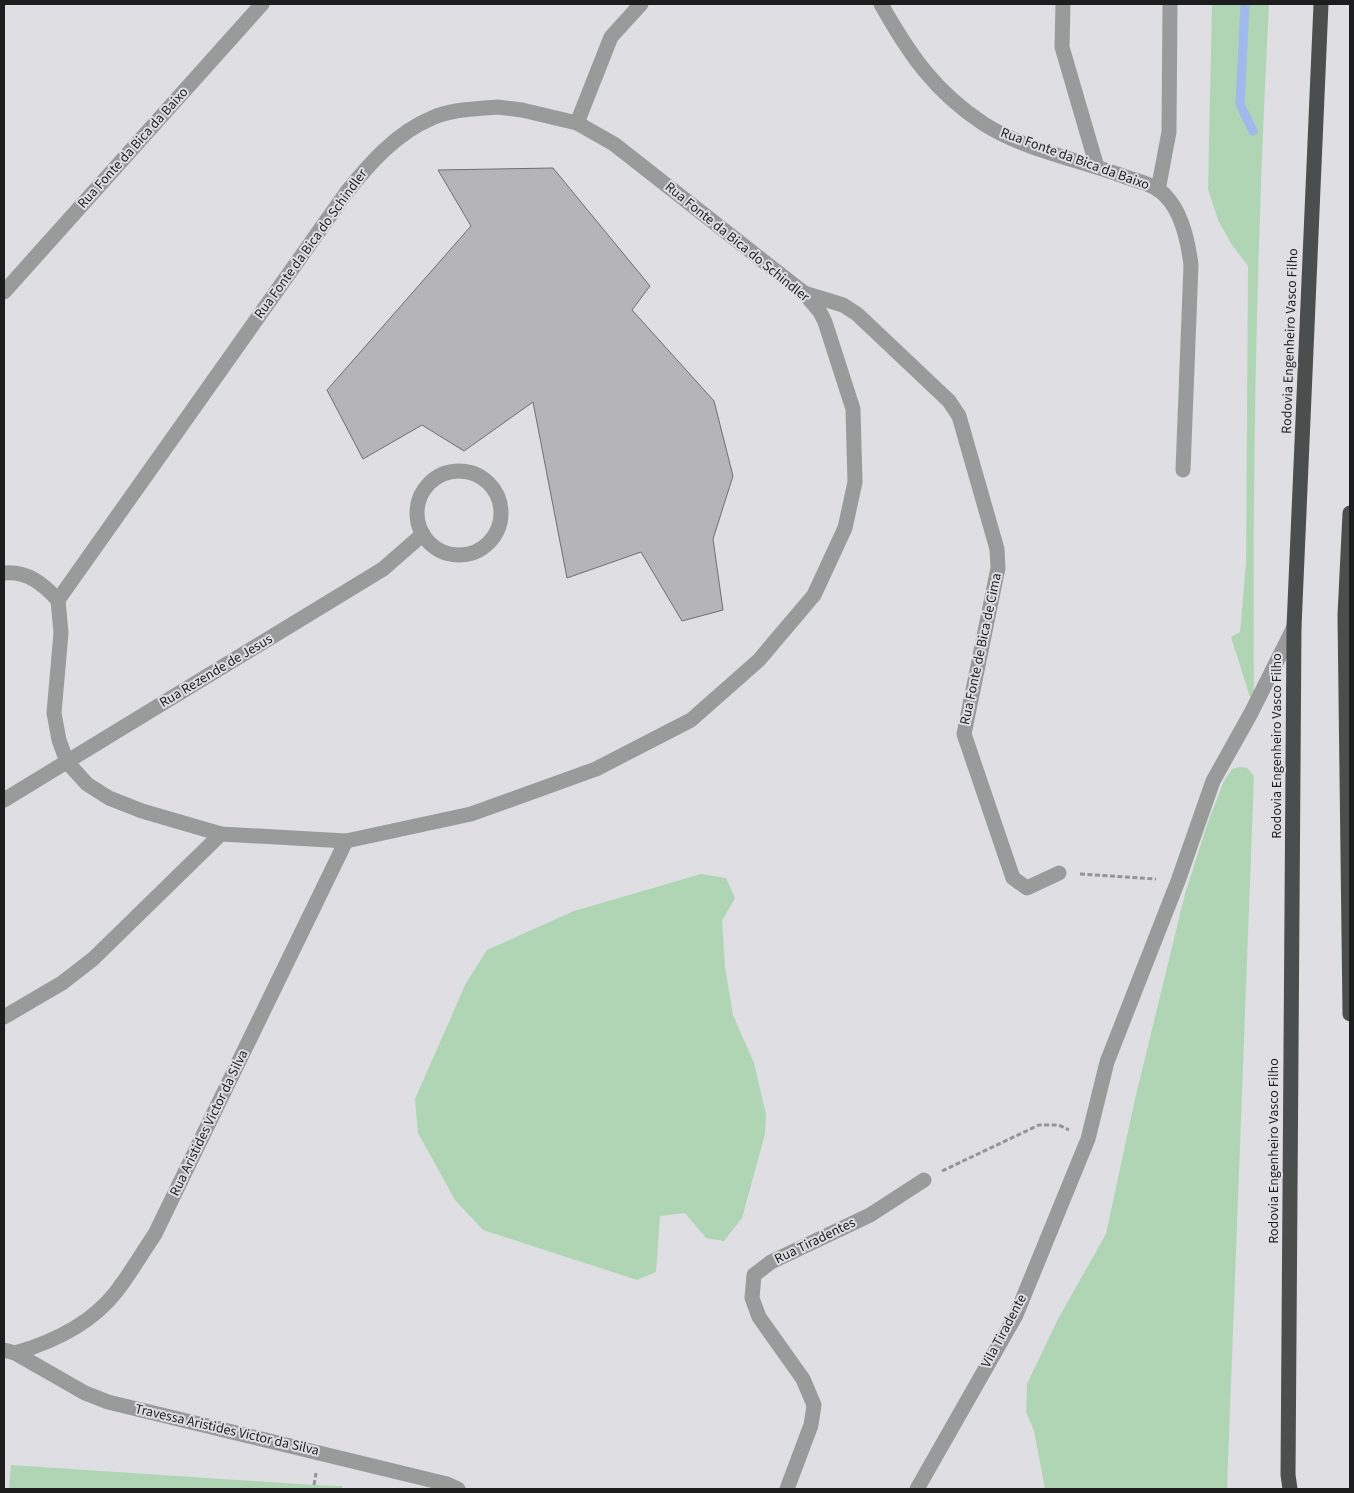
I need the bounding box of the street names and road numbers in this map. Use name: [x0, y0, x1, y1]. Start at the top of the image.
street label: Rua Fonte da Bica da Baixo: [73, 83, 193, 213]
street label: Rua Fonte da Bica da Baixo: [998, 123, 1152, 195]
street label: Rua Fonte da Bica do Schindler: [250, 165, 372, 323]
street label: Rua Fonte da Bica do Schindler: [660, 177, 814, 307]
street label: Rodovia Engenheiro Vasco Filho: [1277, 248, 1303, 434]
street label: Rua Fonte de Bica de Cima: [955, 571, 1007, 727]
street label: Rua Rezende de Jesus: [156, 629, 276, 713]
street label: Rodovia Engenheiro Vasco Filho: [1267, 653, 1287, 839]
street label: Rua Aristides Victor da Silva: [165, 1046, 253, 1200]
street label: Rodovia Engenheiro Vasco Filho: [1264, 1058, 1284, 1244]
street label: Rua Tiradentes: [771, 1213, 859, 1269]
street label: Vila Tiradente: [976, 1291, 1032, 1371]
street label: Travessa Aristides Victor da Silva: [133, 1399, 321, 1461]

